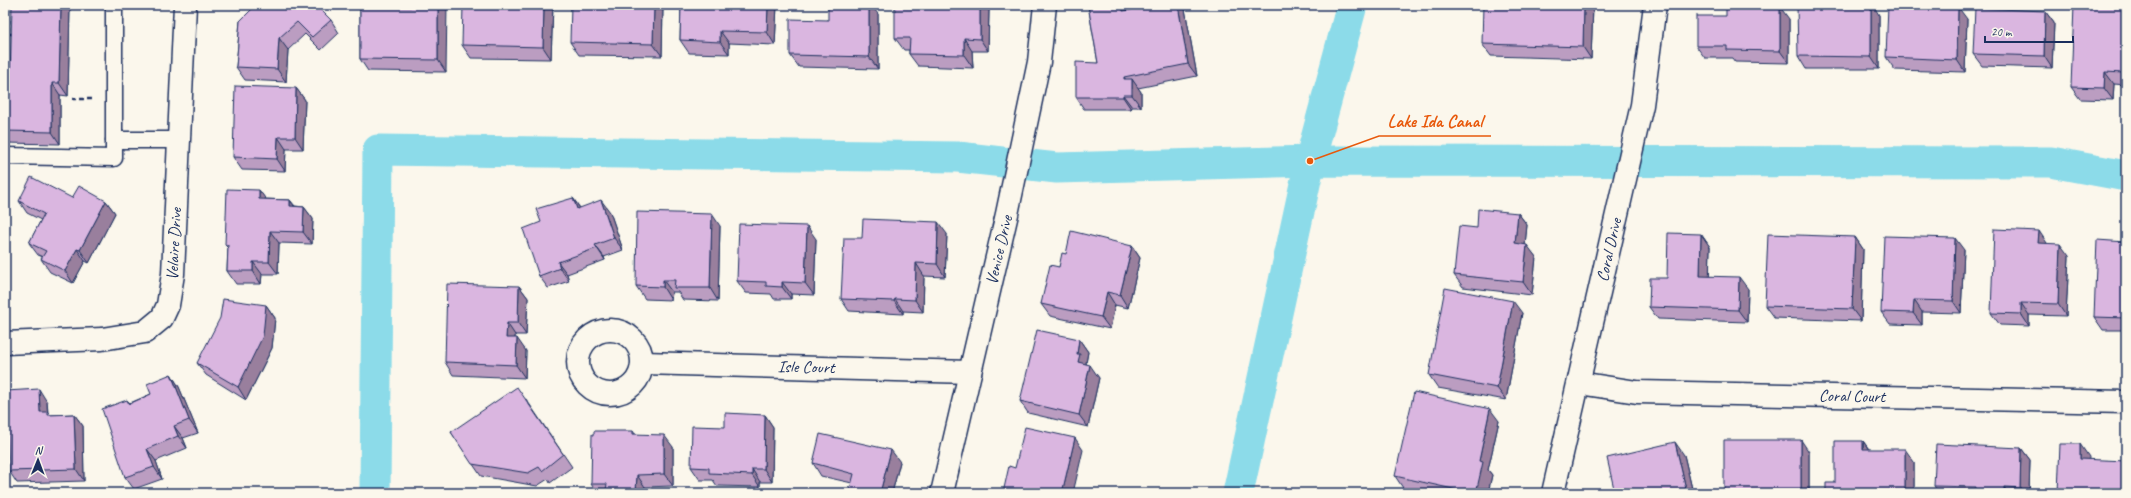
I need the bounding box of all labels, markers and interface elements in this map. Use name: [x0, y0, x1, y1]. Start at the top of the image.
scale bar: [1985, 18, 2073, 44]
text: 20 m: [1991, 24, 2013, 40]
callout: Lake Ida Canal: [1379, 106, 1491, 136]
text: Lake Ida Canal: [1388, 110, 1486, 132]
street label: Velaire Drive: [162, 206, 186, 281]
street label: Venice Drive: [981, 212, 1017, 287]
street label: Coral Drive: [1592, 215, 1627, 284]
street label: Isle Court: [777, 356, 837, 378]
street label: Coral Court: [1819, 385, 1888, 407]
north arrow: [18, 440, 58, 480]
text: N: [35, 443, 44, 457]

